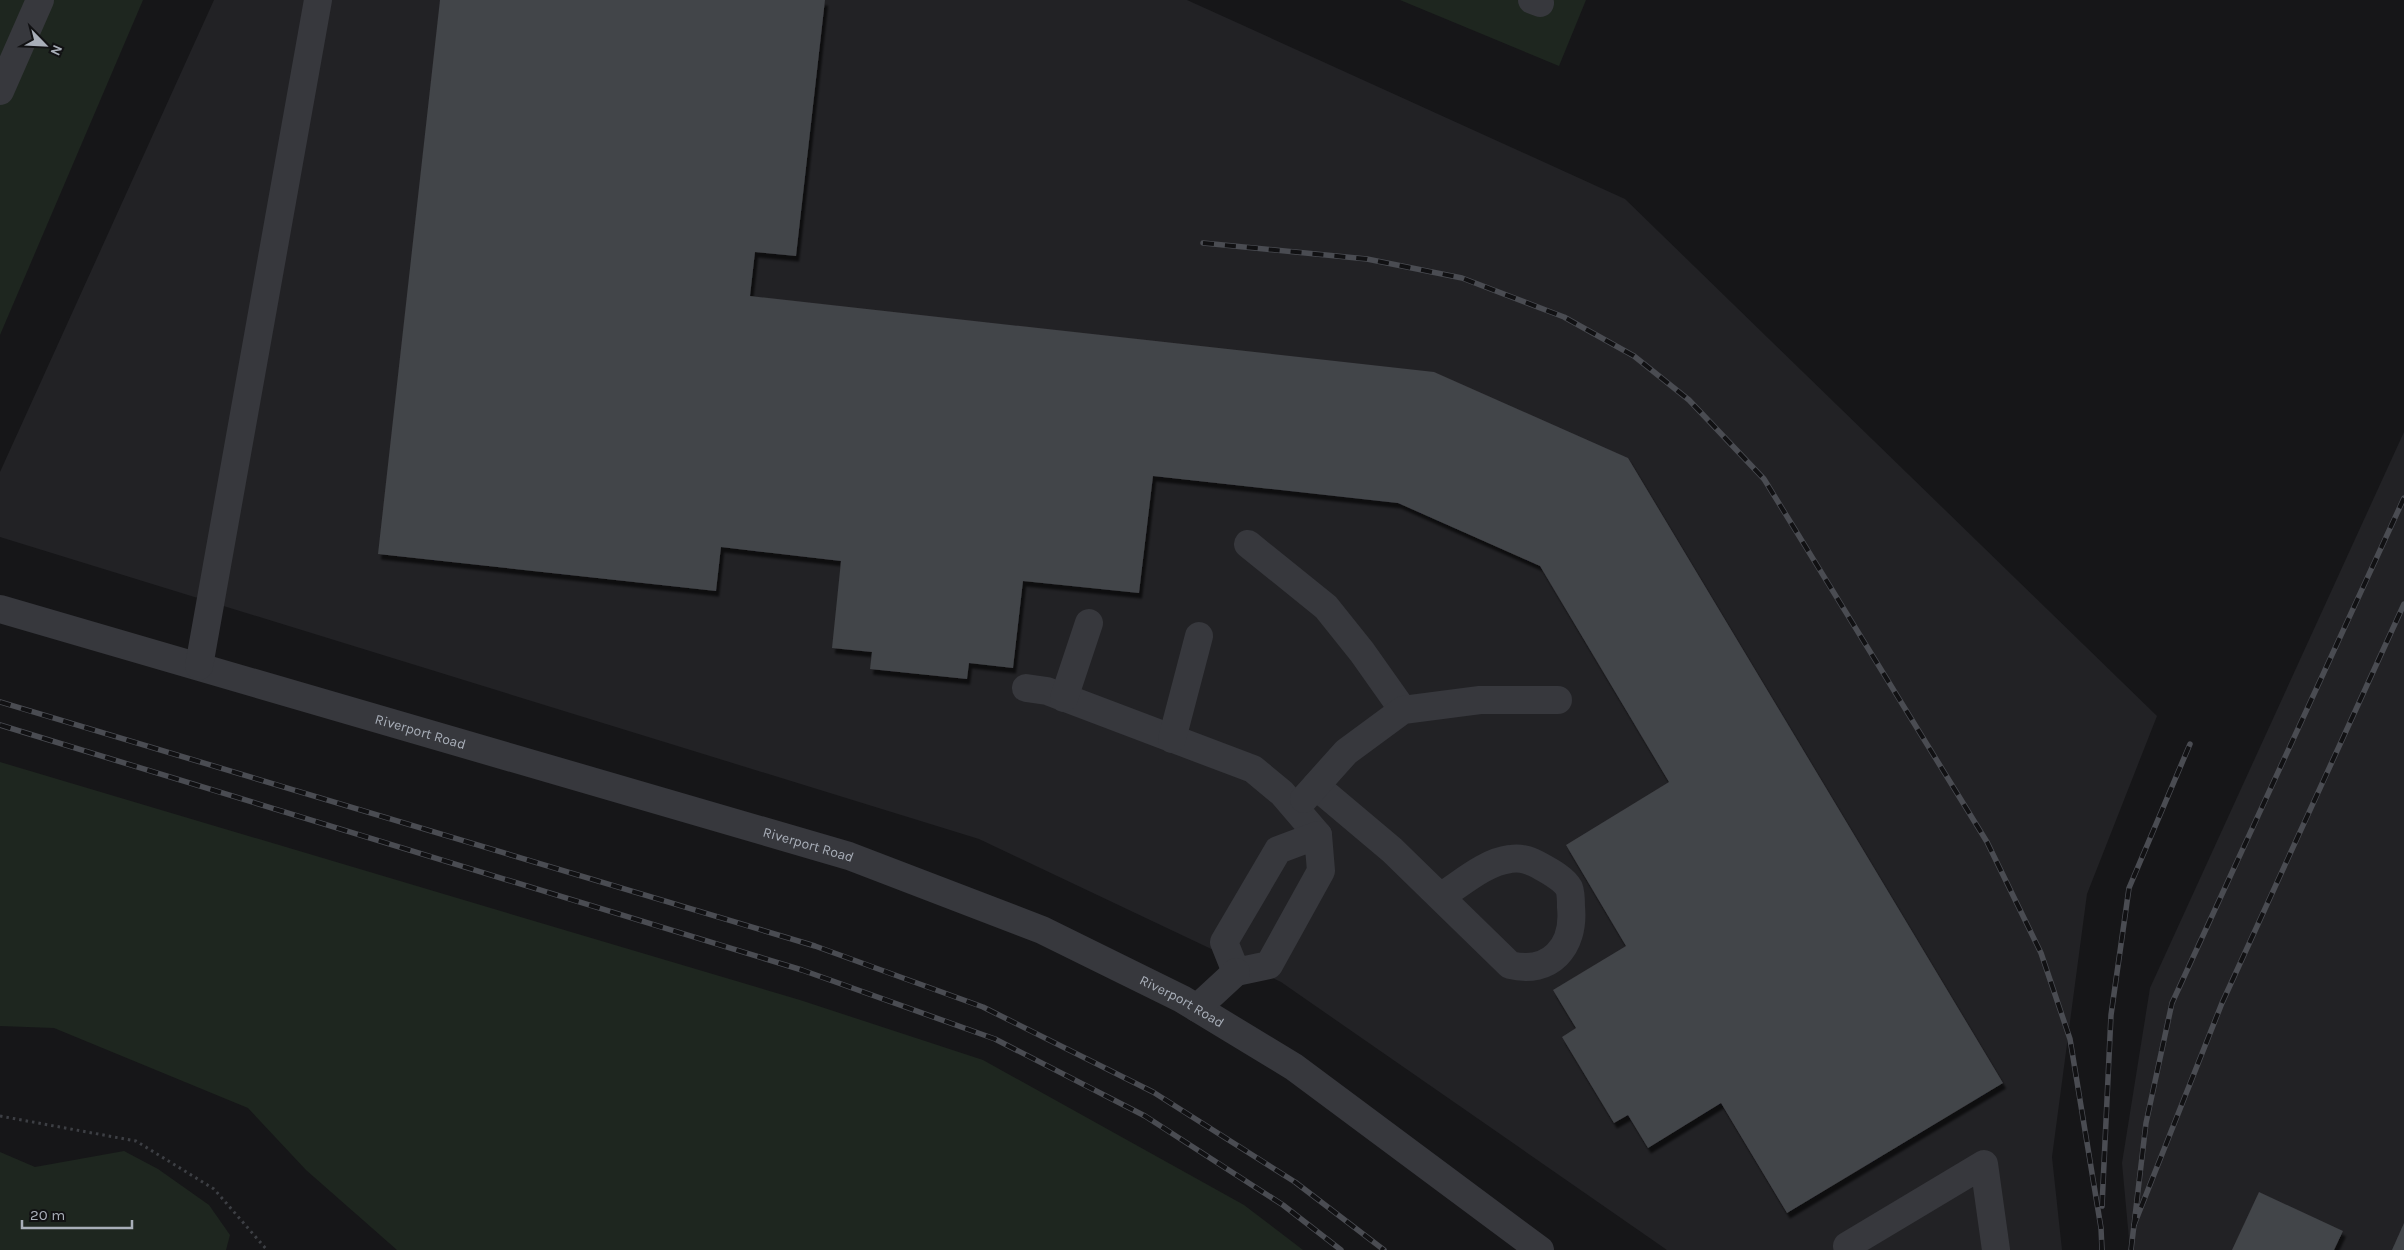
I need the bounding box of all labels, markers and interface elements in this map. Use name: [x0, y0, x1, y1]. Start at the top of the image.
north arrow: [20, 20, 70, 70]
text: N: [47, 42, 66, 58]
street label: Riverport Road: [373, 711, 468, 753]
street label: Riverport Road: [761, 823, 856, 866]
street label: Riverport Road: [1137, 972, 1227, 1032]
scale bar: [22, 1198, 132, 1230]
text: 20 m: [30, 1206, 65, 1224]

